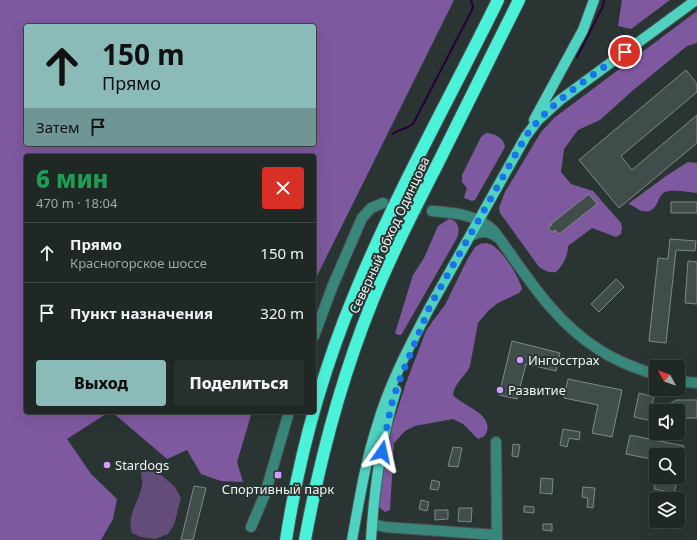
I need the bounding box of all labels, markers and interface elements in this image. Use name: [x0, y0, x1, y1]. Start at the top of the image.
text: 150 m: [102, 35, 185, 73]
pin: [608, 35, 642, 69]
icon: ahead: [36, 40, 88, 92]
icon: arrive: [614, 41, 636, 63]
text: Прямо: [102, 71, 161, 95]
icon: arrive: [87, 116, 109, 138]
text: Затем: [36, 117, 79, 137]
street label: Северный обход Одинцова: [345, 153, 433, 317]
text: 6 мин: [36, 162, 108, 195]
button: close: [262, 167, 304, 209]
text: 470 m · 18:04: [36, 194, 117, 212]
text: Прямо: [70, 234, 122, 254]
icon: ahead: [36, 242, 58, 264]
text: 150 m: [260, 243, 304, 263]
text: Красногорское шоссе: [70, 254, 207, 272]
icon: arrive: [36, 302, 58, 324]
text: Пункт назначения: [70, 303, 213, 323]
text: 320 m: [260, 303, 304, 323]
place label: Ингосстрах: [528, 351, 600, 369]
marker: Ингосстрах: [515, 355, 525, 365]
button: Выход: [36, 360, 166, 406]
button: Поделиться: [174, 360, 304, 406]
north arrow: [649, 360, 685, 396]
map controls: [649, 360, 685, 528]
place label: Развитие: [508, 381, 566, 399]
marker: Развитие: [495, 385, 505, 395]
button: sound: [649, 404, 685, 440]
position arrow: [361, 431, 403, 473]
button: search: [649, 448, 685, 484]
place label: Stardogs: [115, 456, 169, 474]
marker: Stardogs: [102, 460, 112, 470]
marker: Спортивный парк: [273, 470, 283, 480]
place label: Спортивный парк: [222, 480, 334, 498]
button: layers: [649, 492, 685, 528]

